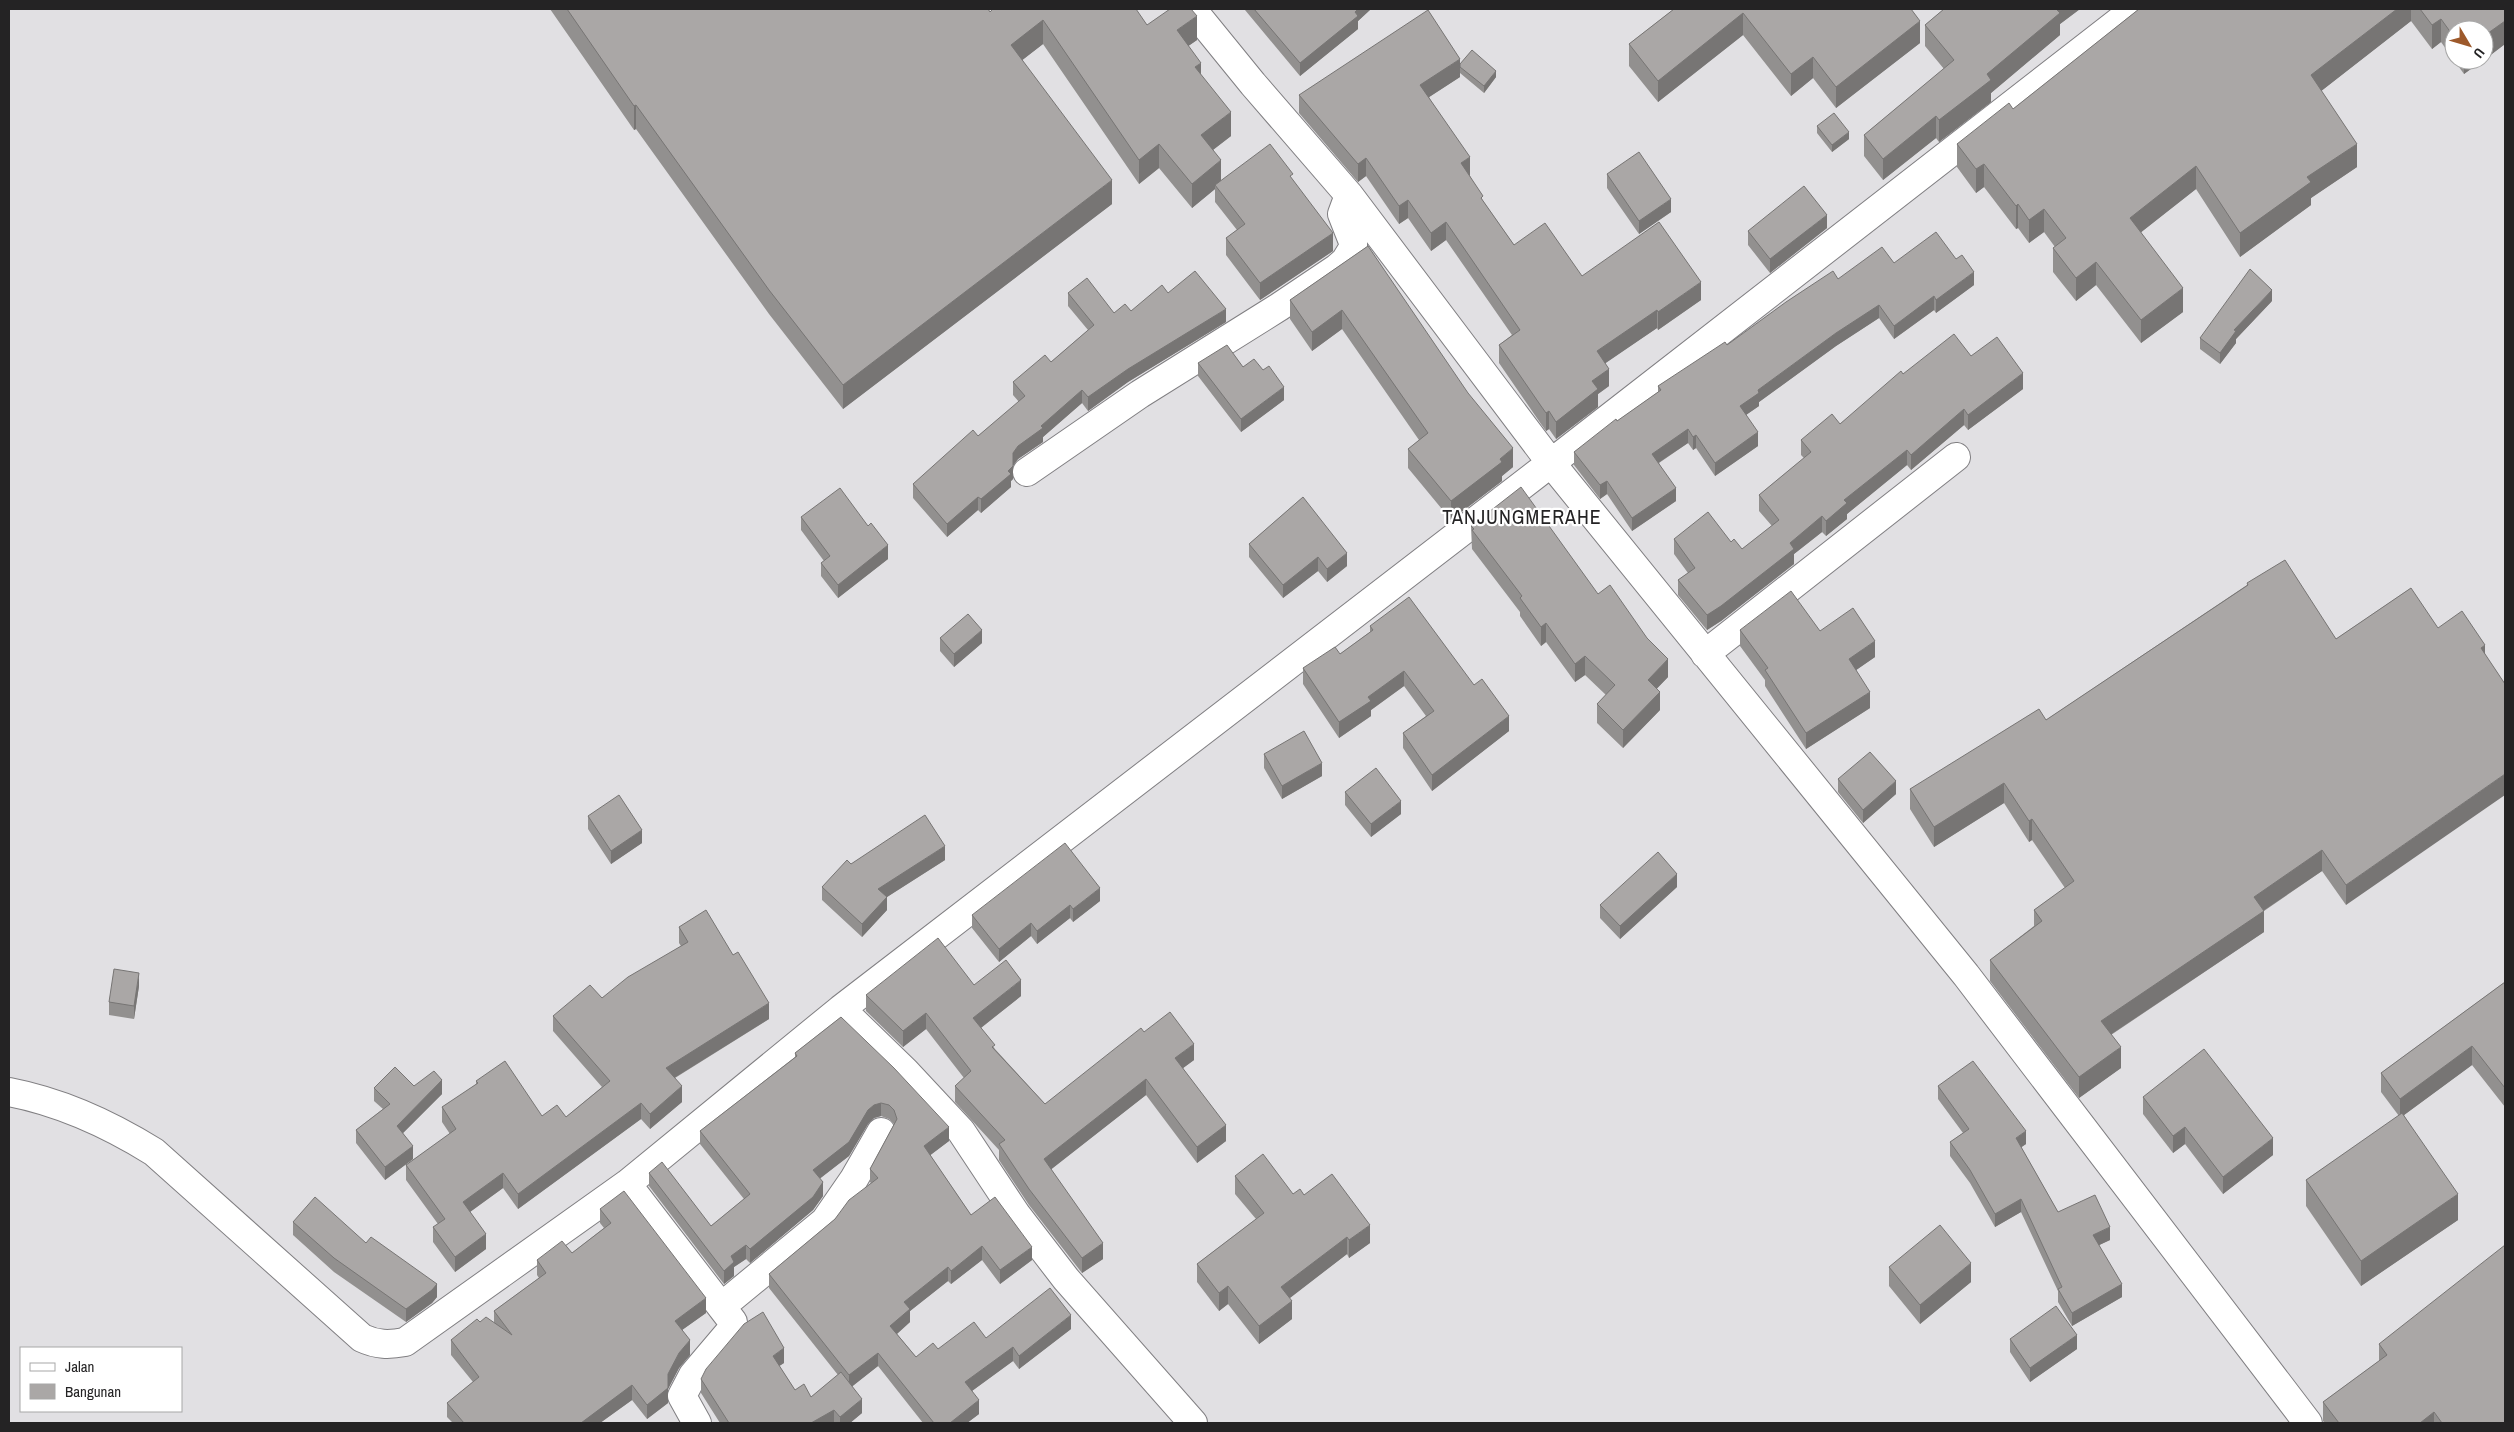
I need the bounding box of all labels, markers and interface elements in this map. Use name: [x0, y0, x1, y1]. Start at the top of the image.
north arrow: [2444, 20, 2494, 70]
text: U: [2470, 44, 2489, 62]
district label: TANJUNGMERAHE: [1442, 503, 1602, 530]
legend: [20, 1347, 182, 1412]
text: Jalan: [65, 1356, 94, 1377]
text: Bangunan: [65, 1381, 121, 1402]

